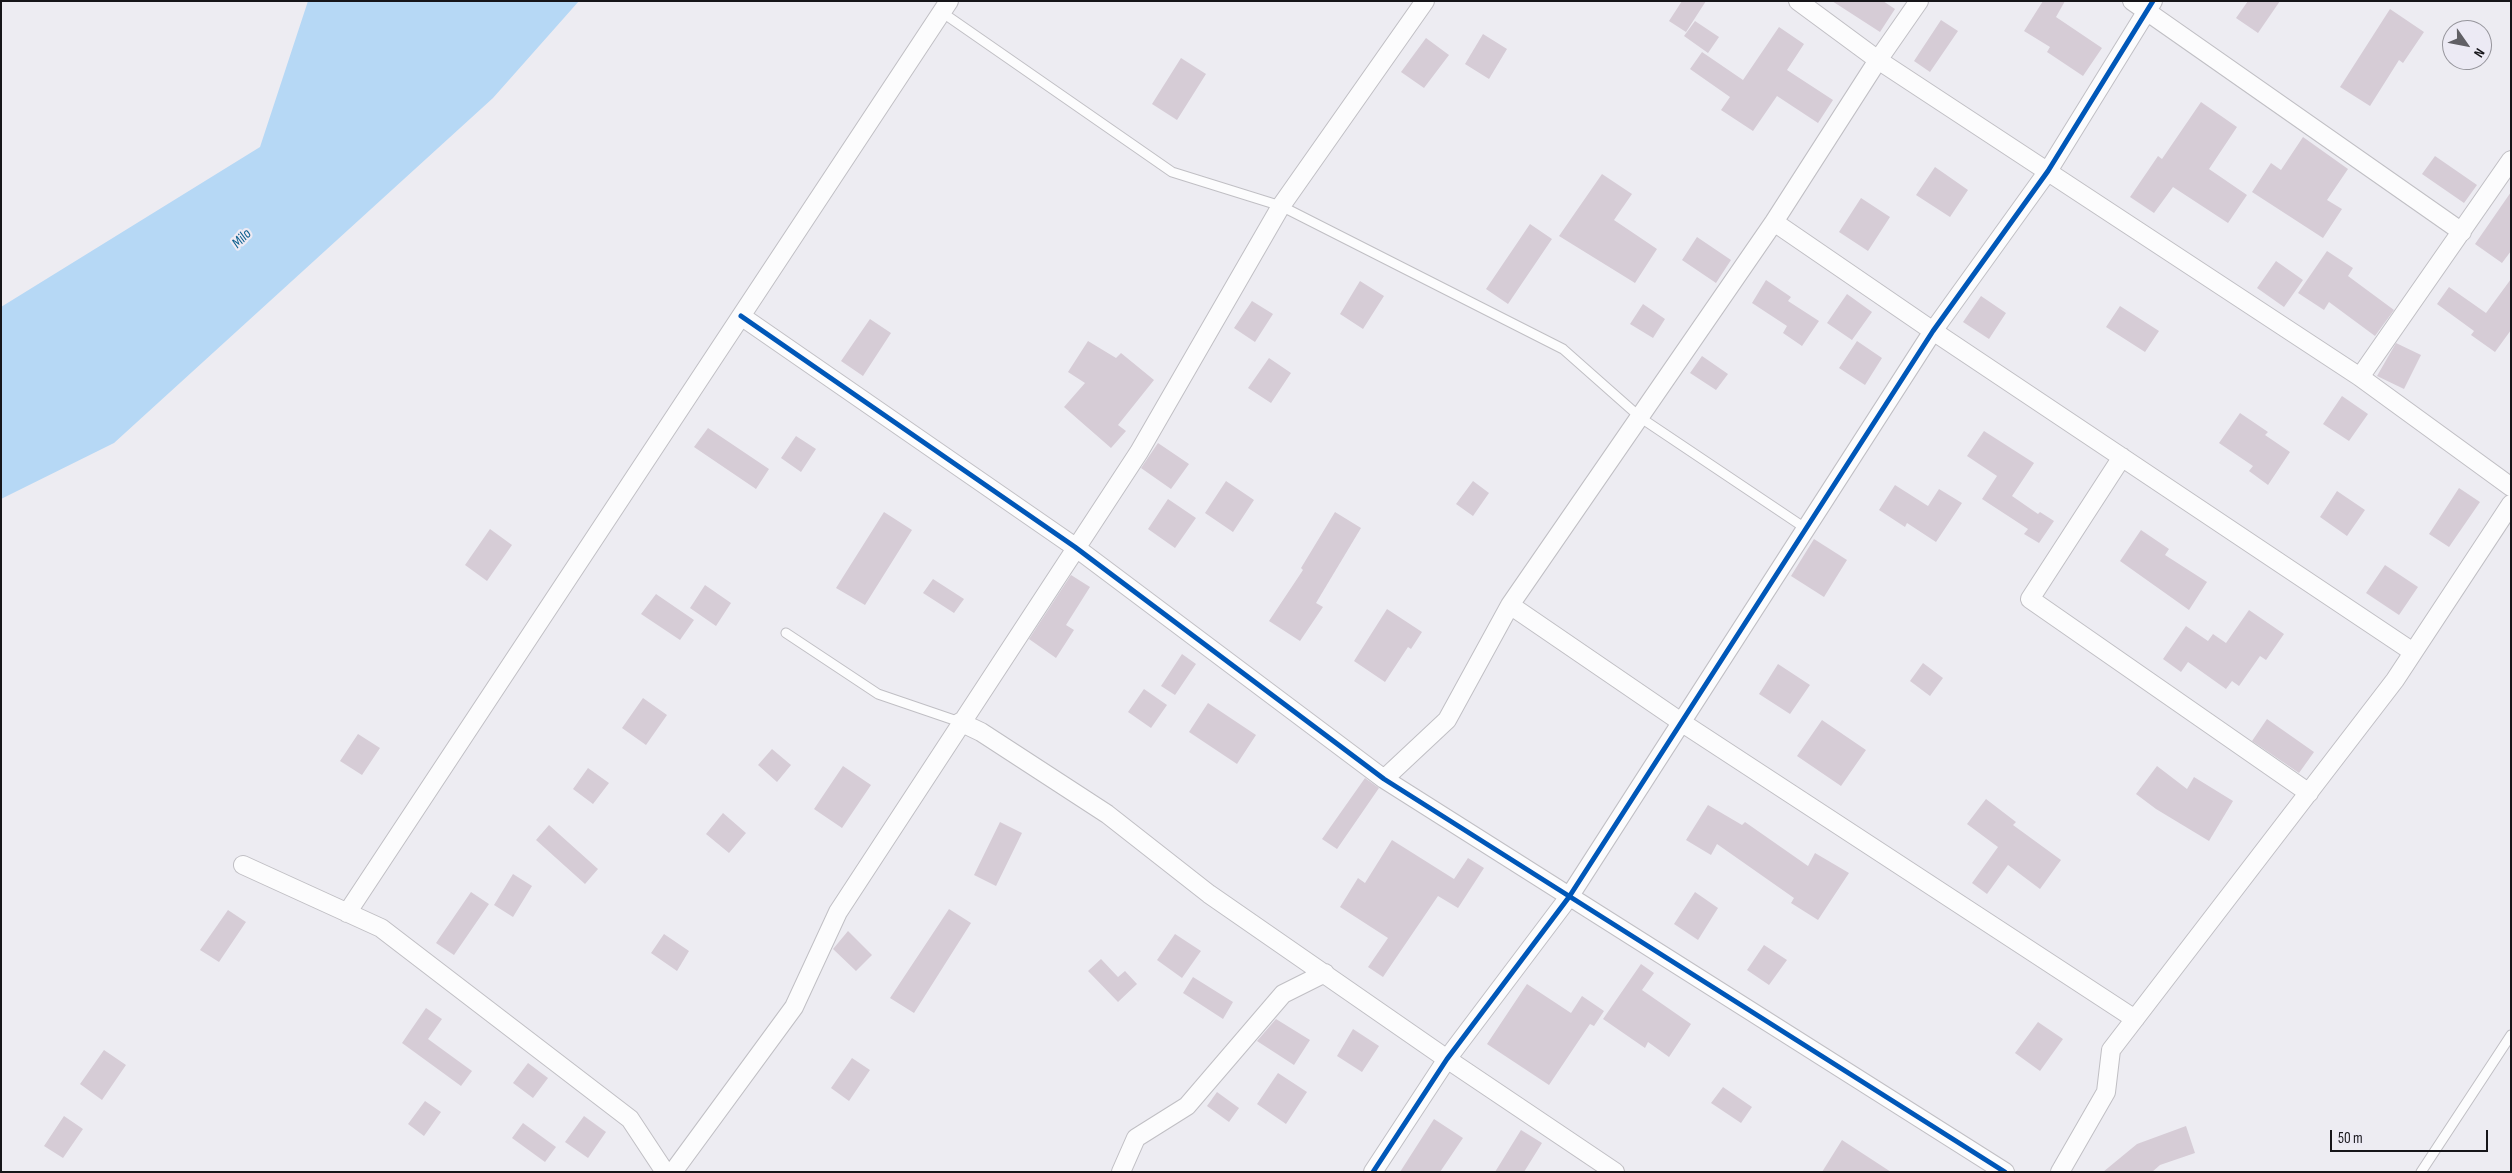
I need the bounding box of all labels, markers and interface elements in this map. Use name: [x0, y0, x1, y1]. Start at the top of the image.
north arrow: [2442, 20, 2492, 70]
text: N: [2470, 45, 2488, 61]
water label: Milo: [228, 225, 256, 253]
scale bar: [2332, 1120, 2490, 1152]
text: 50 m: [2338, 1129, 2363, 1148]

